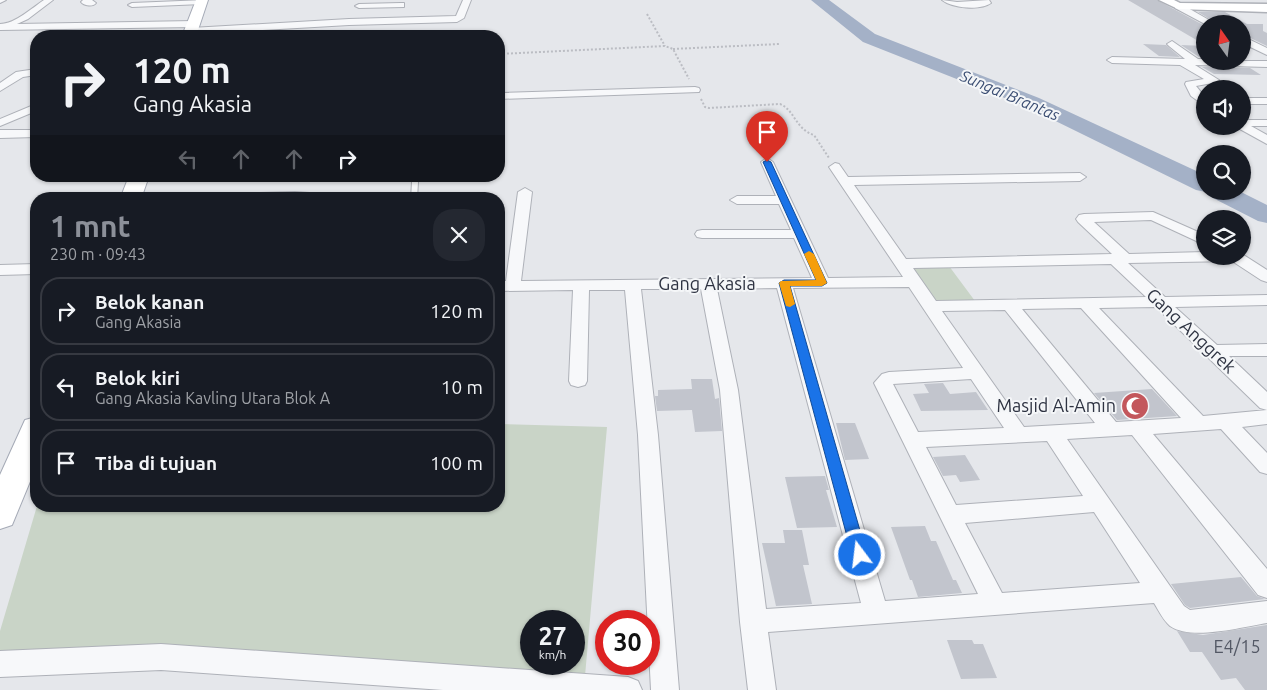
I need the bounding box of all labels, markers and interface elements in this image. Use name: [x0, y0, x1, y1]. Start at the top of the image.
north arrow: [1196, 15, 1251, 70]
map controls: [1196, 15, 1251, 265]
icon: right: [50, 50, 115, 115]
text: 120 m: [133, 50, 231, 90]
water label: Sungai Brantas: [957, 66, 1062, 124]
button: sound: [1196, 80, 1251, 135]
text: Gang Akasia: [133, 91, 252, 116]
pin: [746, 111, 788, 162]
icon: arrive: [753, 118, 781, 146]
icon: left: [174, 145, 202, 173]
icon: ahead: [227, 145, 255, 173]
icon: ahead: [280, 145, 308, 173]
icon: right: [333, 145, 361, 173]
button: search: [1196, 145, 1251, 200]
text: 1 mnt: [50, 209, 130, 243]
button: close: [433, 209, 485, 261]
button: layers: [1196, 210, 1251, 265]
text: 230 m · 09:43: [50, 245, 146, 263]
street label: Gang Akasia: [658, 273, 756, 293]
street label: Gang Anggrek: [1143, 284, 1240, 377]
text: Belok kanan: [95, 291, 204, 313]
icon: right: [52, 297, 80, 325]
text: 120 m: [430, 300, 483, 322]
text: Gang Akasia: [95, 313, 182, 331]
text: Belok kiri: [95, 367, 180, 389]
icon: left: [52, 373, 80, 401]
text: 10 m: [441, 376, 483, 398]
text: Gang Akasia Kavling Utara Blok A: [95, 389, 330, 407]
mosque icon: Masjid Al-Amin: [1120, 391, 1150, 421]
place label: Masjid Al-Amin: [996, 395, 1116, 415]
icon: arrive: [52, 449, 80, 477]
text: Tiba di tujuan: [95, 452, 217, 474]
text: 100 m: [430, 452, 483, 474]
position arrow: [833, 528, 885, 580]
speed limit sign: 30: [595, 610, 660, 675]
text: 27: [538, 622, 567, 650]
house number: E4/15: [1213, 636, 1261, 656]
text: km/h: [539, 648, 566, 661]

